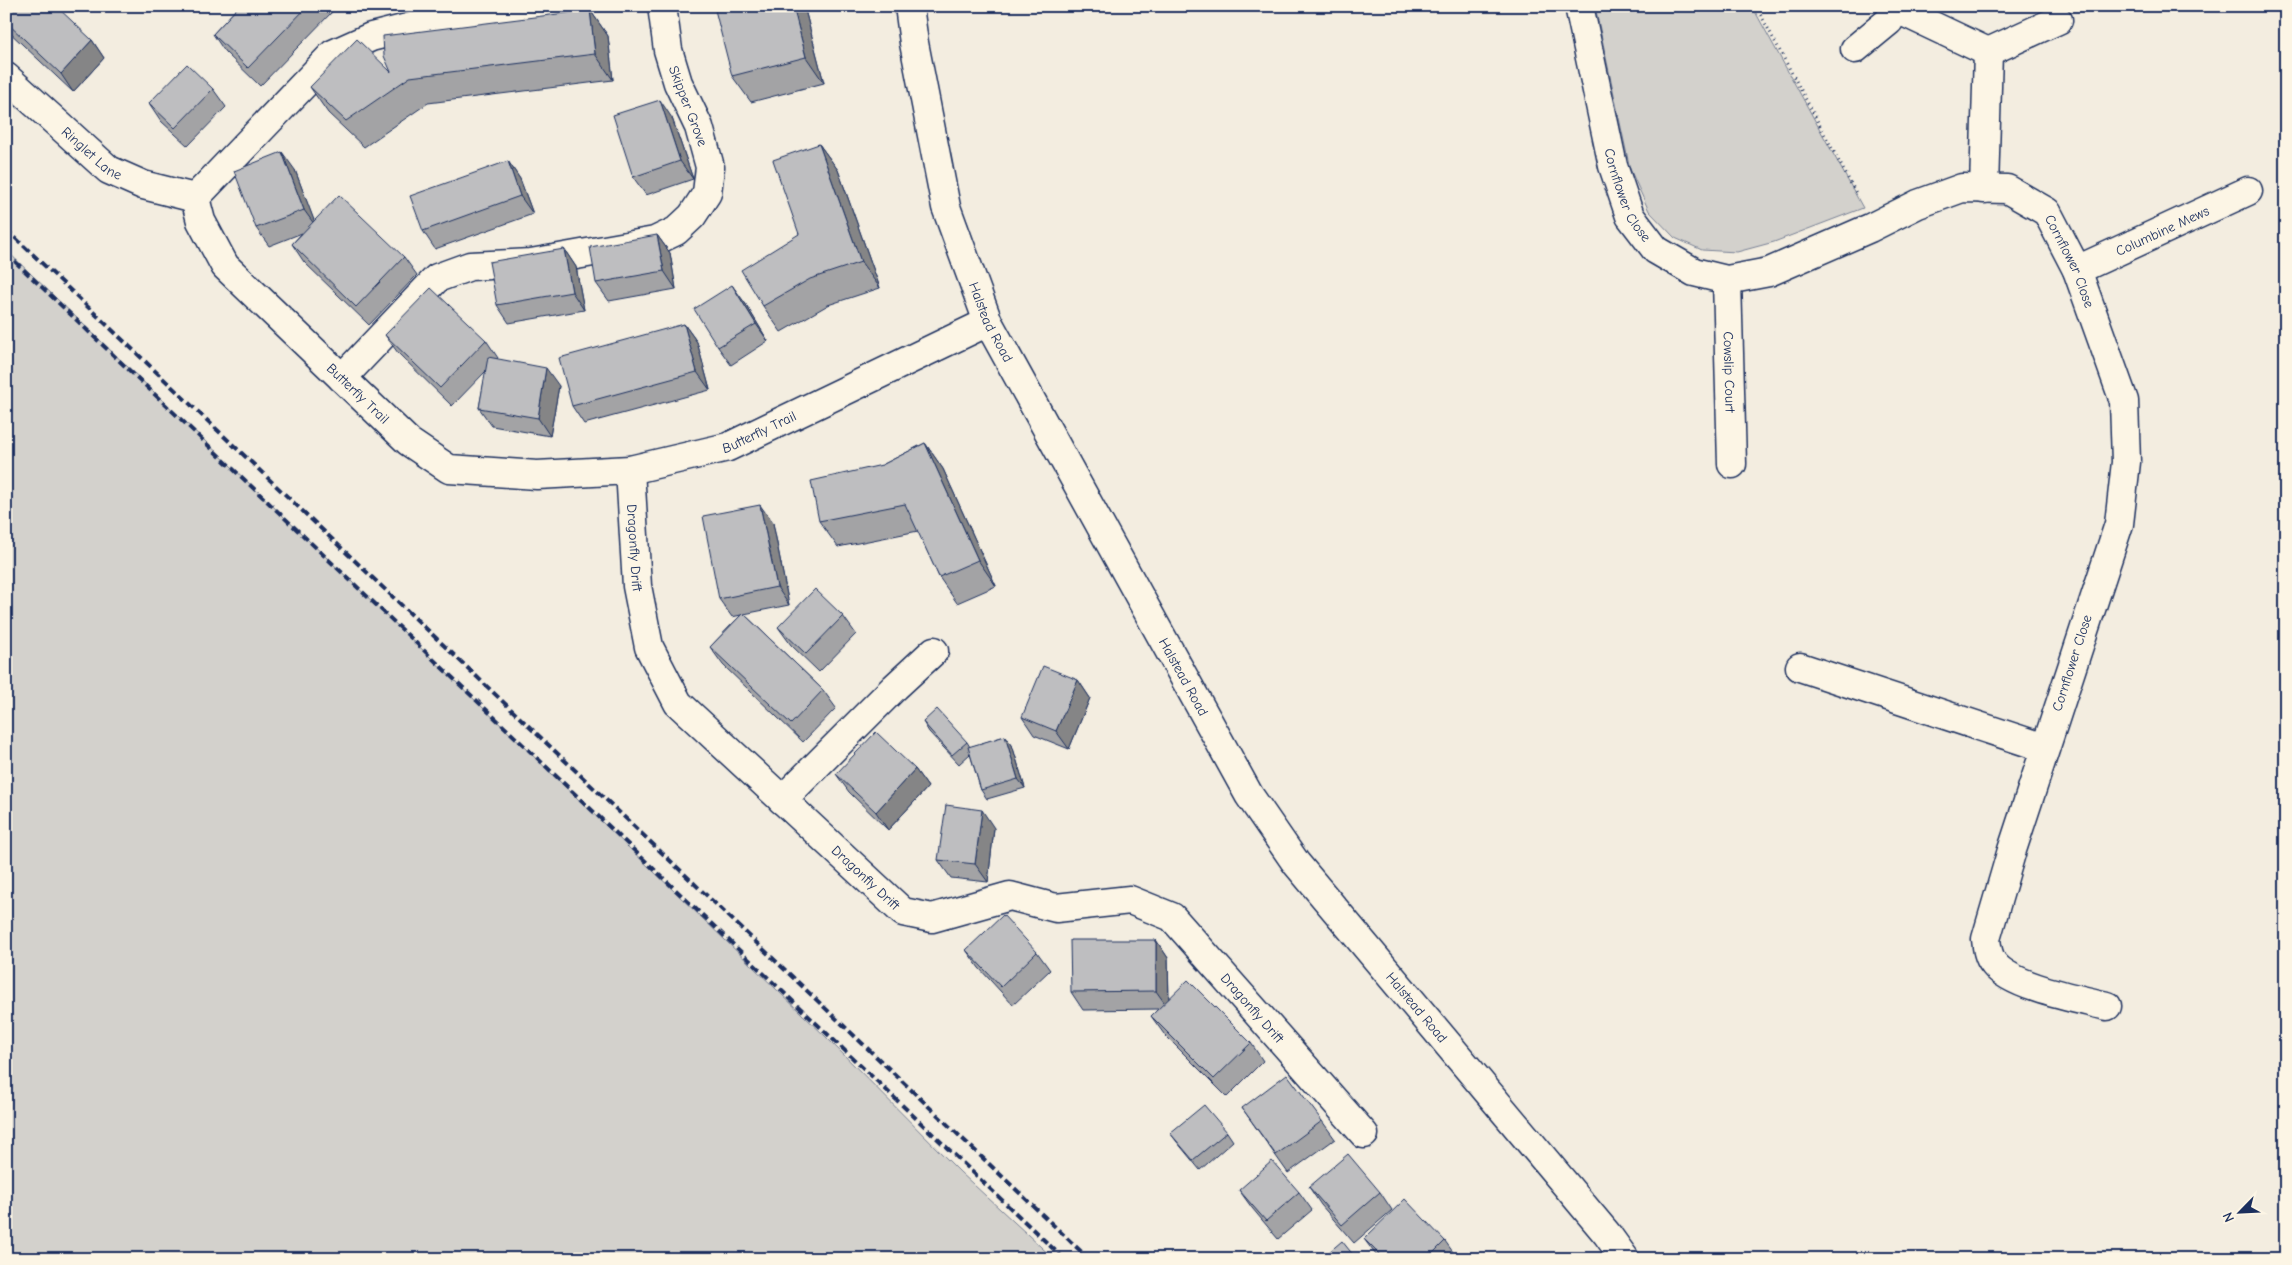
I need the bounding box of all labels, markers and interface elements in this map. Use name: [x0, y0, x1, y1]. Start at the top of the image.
street label: Skipper Grove: [665, 63, 711, 149]
street label: Ringlet Lane: [58, 123, 125, 183]
street label: Cornflower Close: [1601, 147, 1655, 245]
street label: Columbine Mews: [2113, 202, 2212, 259]
street label: Cornflower Close: [2041, 212, 2098, 310]
street label: Halstead Road: [966, 280, 1017, 365]
street label: Cowslip Court: [1720, 331, 1739, 414]
street label: Butterfly Trail: [323, 360, 393, 427]
street label: Butterfly Trail: [721, 407, 799, 457]
street label: Dragonfly Drift: [624, 504, 647, 594]
street label: Cornflower Close: [2048, 612, 2096, 714]
street label: Halstead Road: [1155, 635, 1212, 719]
street label: Dragonfly Drift: [828, 842, 904, 914]
street label: Halstead Road: [1383, 969, 1451, 1046]
street label: Dragonfly Drift: [1217, 970, 1288, 1047]
north arrow: [2214, 1188, 2264, 1238]
text: N: [2219, 1209, 2238, 1225]

